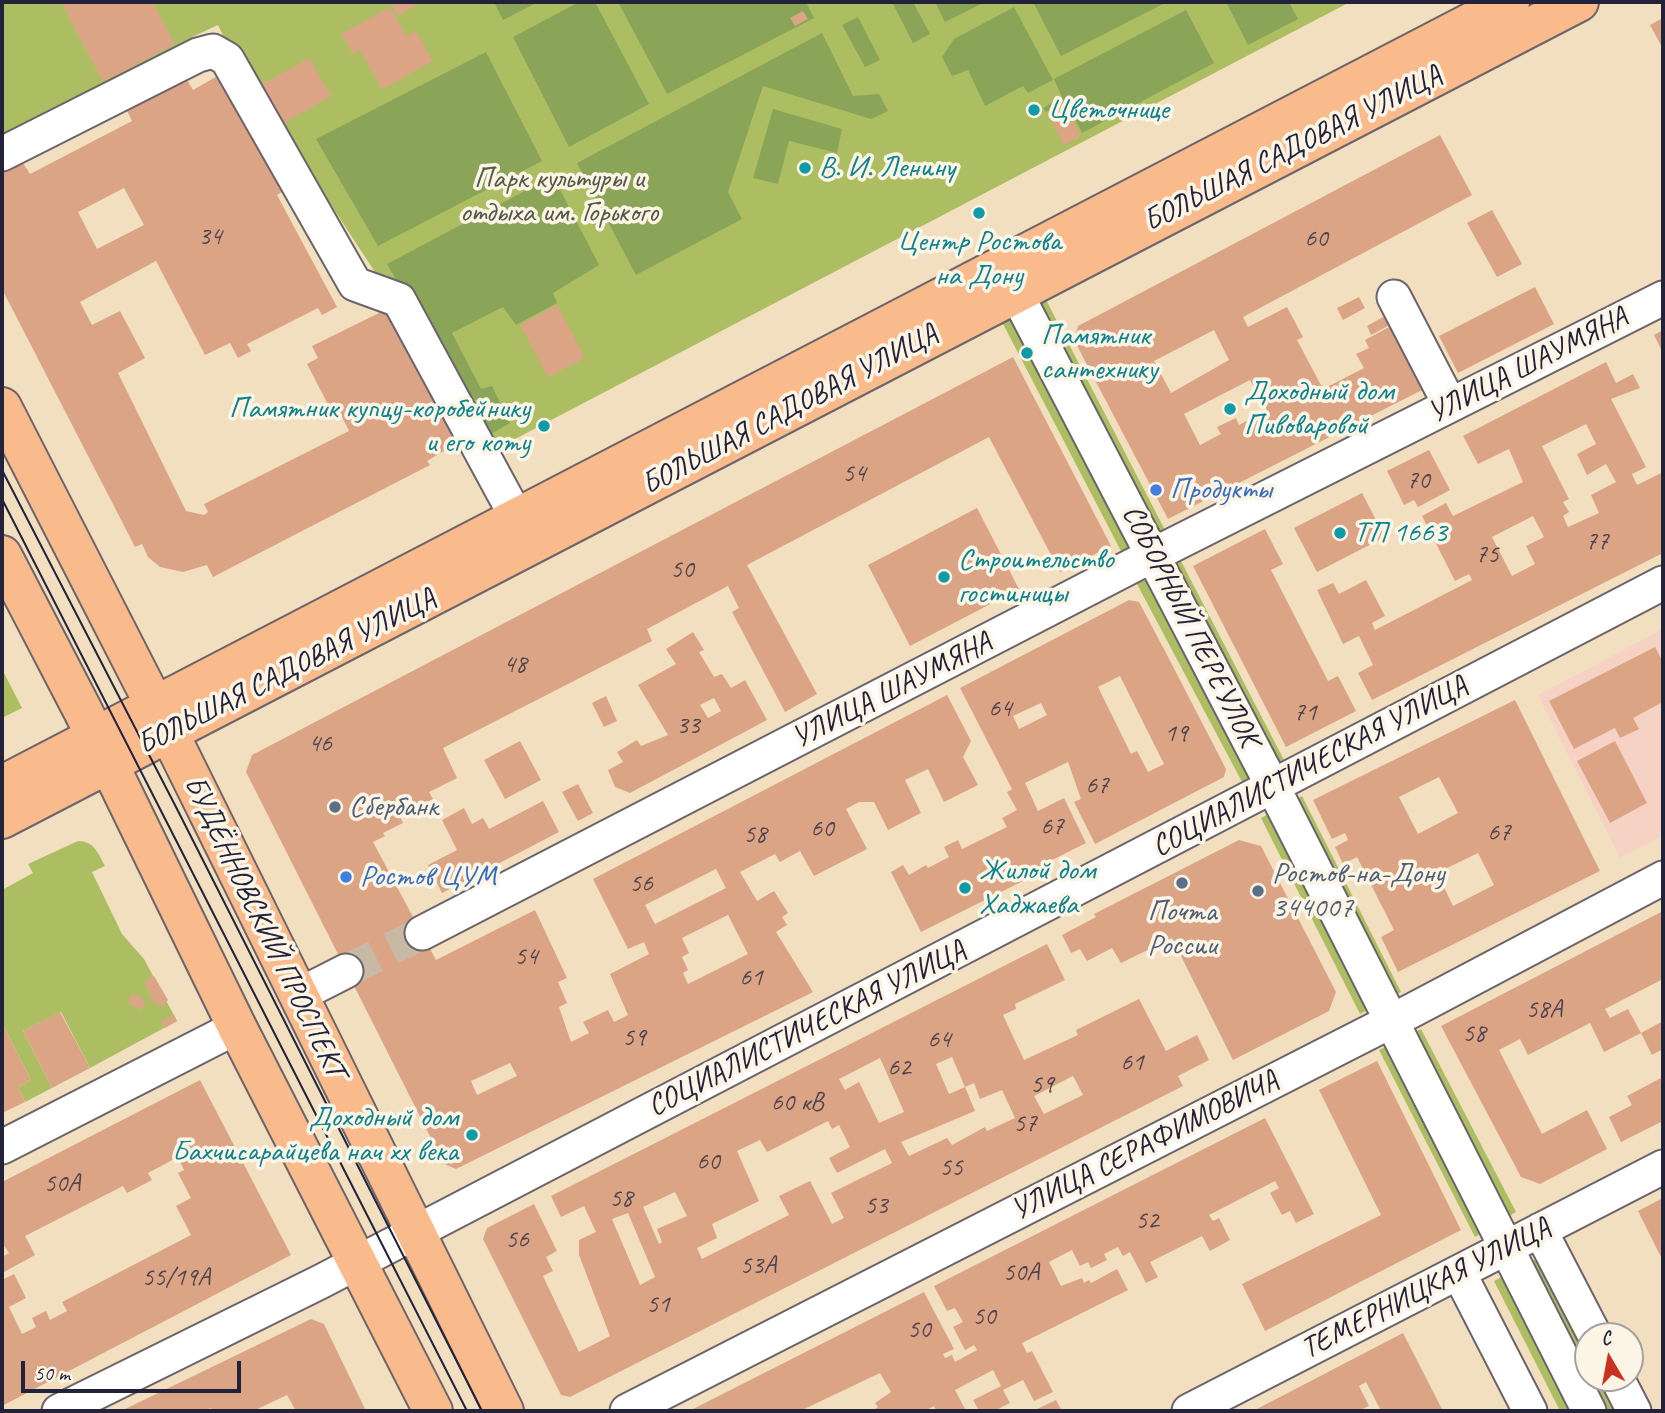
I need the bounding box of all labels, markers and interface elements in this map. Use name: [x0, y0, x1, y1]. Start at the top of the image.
street label: БОЛЬШАЯ САДОВАЯ УЛИЦА: [1138, 58, 1448, 240]
place label: Цветочнице: [1048, 92, 1169, 128]
marker: Цветочнице: [1026, 102, 1042, 118]
place label: В. И. Ленину: [819, 150, 955, 186]
marker: В. И. Ленину: [797, 160, 813, 176]
park label: Парк культуры и отдыха им. Горького: [460, 161, 658, 232]
marker: Центр Ростова на Дону: [971, 205, 987, 221]
house number: 34: [198, 221, 222, 253]
house number: 60: [1304, 223, 1328, 255]
place label: Центр Ростова на Дону: [897, 224, 1061, 294]
street label: УЛИЦА ШАУМЯНА: [1422, 300, 1634, 432]
street label: БОЛЬШАЯ САДОВАЯ УЛИЦА: [636, 317, 944, 503]
place label: Памятник сантехнику: [1041, 318, 1157, 388]
marker: Памятник сантехнику: [1019, 345, 1035, 361]
place label: Доходный дом Пивоваровой: [1244, 374, 1393, 444]
place label: Памятник купцу-коробейнику и его коту: [229, 391, 530, 462]
marker: Доходный дом Пивоваровой: [1222, 401, 1238, 417]
marker: Памятник купцу-коробейнику и его коту: [536, 418, 552, 434]
house number: 54: [842, 458, 866, 490]
house number: 70: [1406, 465, 1430, 497]
place label: Продукты: [1170, 472, 1272, 508]
marker: Продукты: [1148, 482, 1164, 498]
street label: СОБОРНЫЙ ПЕРЕУЛОК: [1114, 499, 1266, 753]
place label: ТП 1663: [1354, 515, 1447, 551]
marker: ТП 1663: [1332, 525, 1348, 541]
house number: 77: [1585, 526, 1609, 558]
house number: 75: [1475, 539, 1499, 571]
place label: Строительство гостиницы: [958, 542, 1114, 612]
house number: 50: [670, 554, 694, 586]
marker: Строительство гостиницы: [936, 569, 952, 585]
street label: БОЛЬШАЯ САДОВАЯ УЛИЦА: [132, 581, 442, 763]
street label: УЛИЦА ШАУМЯНА: [786, 625, 998, 757]
house number: 48: [503, 649, 527, 681]
street label: СОЦИАЛИСТИЧЕСКАЯ УЛИЦА: [1146, 669, 1474, 865]
house number: 64: [988, 693, 1012, 725]
house number: 71: [1293, 697, 1317, 729]
house number: 33: [676, 710, 700, 742]
house number: 19: [1164, 718, 1188, 750]
house number: 46: [308, 728, 332, 760]
street label: БУДЁННОВСКИЙ ПРОСПЕКТ: [175, 770, 353, 1084]
house number: 67: [1085, 770, 1109, 802]
place label: Сбербанк: [349, 789, 438, 825]
marker: Сбербанк: [327, 799, 343, 815]
house number: 67: [1040, 811, 1064, 843]
house number: 60: [810, 813, 834, 845]
house number: 67: [1487, 817, 1511, 849]
house number: 58: [743, 819, 767, 851]
place label: Жилой дом Хаджаева: [979, 853, 1095, 923]
place label: Ростов-на-Дону 344007: [1272, 856, 1444, 926]
place label: Ростов ЦУМ: [360, 859, 496, 895]
house number: 56: [629, 868, 653, 900]
marker: Ростов ЦУМ: [338, 869, 354, 885]
marker: Почта России: [1174, 875, 1190, 891]
marker: Жилой дом Хаджаева: [957, 880, 973, 896]
marker: Ростов-на-Дону 344007: [1250, 883, 1266, 899]
place label: Почта России: [1148, 894, 1216, 964]
street label: СОЦИАЛИСТИЧЕСКАЯ УЛИЦА: [642, 933, 972, 1125]
house number: 54: [514, 941, 538, 973]
house number: 61: [739, 962, 763, 994]
house number: 58А: [1526, 994, 1562, 1026]
house number: 58: [1462, 1018, 1486, 1050]
house number: 59: [622, 1022, 646, 1054]
house number: 64: [927, 1024, 951, 1056]
house number: 61: [1120, 1047, 1144, 1079]
house number: 62: [887, 1052, 911, 1084]
street label: УЛИЦА СЕРАФИМОВИЧА: [1006, 1063, 1284, 1229]
house number: 59: [1030, 1069, 1054, 1101]
house number: 60 кВ: [771, 1087, 823, 1119]
place label: Доходный дом Бахчисарайцева нач xx века: [172, 1100, 458, 1170]
house number: 57: [1013, 1108, 1037, 1140]
marker: Доходный дом Бахчисарайцева нач xx века: [464, 1127, 480, 1143]
house number: 60: [696, 1146, 720, 1178]
house number: 55: [939, 1152, 963, 1184]
house number: 50А: [44, 1168, 80, 1200]
house number: 58: [609, 1183, 633, 1215]
house number: 53: [864, 1190, 888, 1222]
house number: 52: [1135, 1205, 1159, 1237]
street label: ТЕМЕРНИЦКАЯ УЛИЦА: [1295, 1210, 1557, 1368]
house number: 56: [505, 1224, 529, 1256]
house number: 53А: [740, 1250, 776, 1282]
house number: 50А: [1003, 1257, 1039, 1289]
house number: 55/19А: [142, 1262, 210, 1294]
house number: 51: [646, 1289, 670, 1321]
house number: 50: [972, 1301, 996, 1333]
house number: 50: [907, 1314, 931, 1346]
north arrow: [1574, 1322, 1644, 1392]
text: С: [1599, 1326, 1612, 1351]
scale bar: [24, 1346, 245, 1390]
text: 50 m: [34, 1360, 70, 1386]

